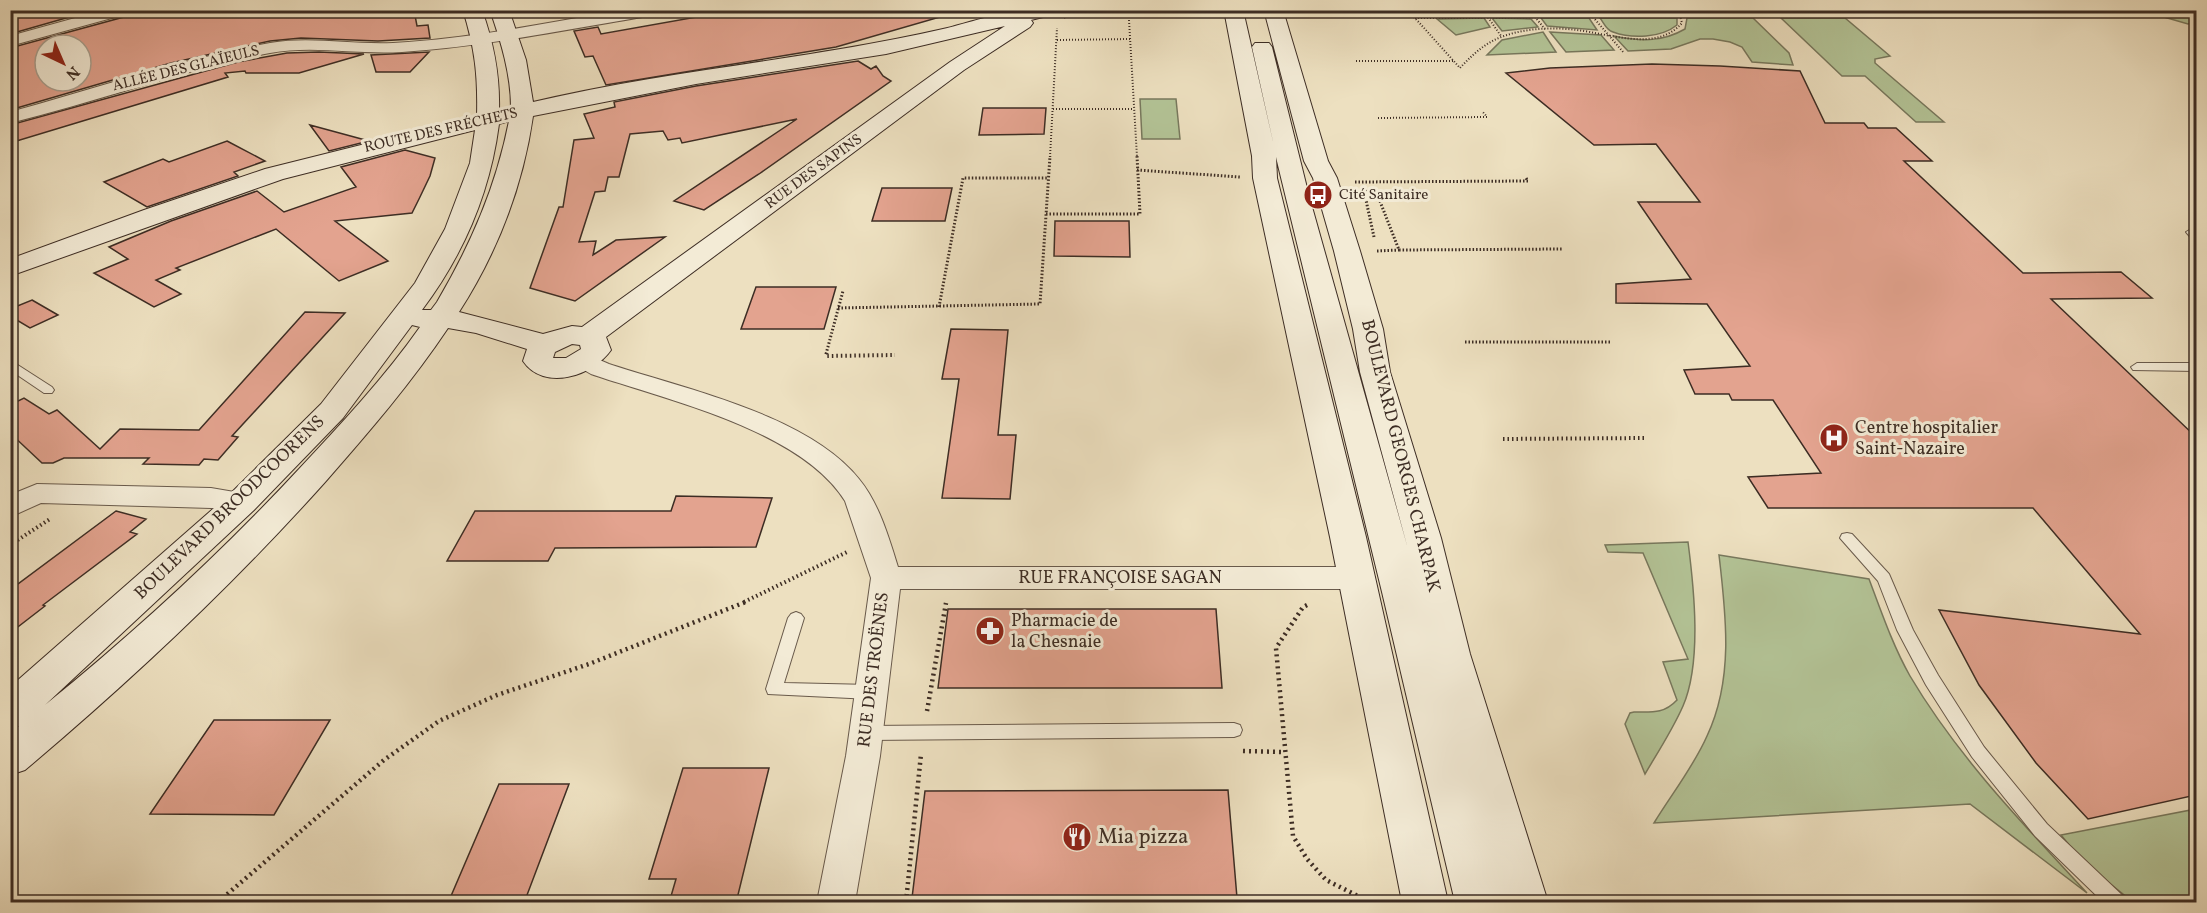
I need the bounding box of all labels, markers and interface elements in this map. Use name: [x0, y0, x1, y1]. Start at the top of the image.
north arrow: [33, 33, 93, 93]
street label: ALLÉE DES GLAÏEULS: [110, 41, 262, 97]
text: N: [60, 60, 84, 85]
street label: ROUTE DES FRÉCHETS: [362, 103, 520, 159]
street label: RUE DES SAPINS: [761, 129, 867, 215]
bus stop icon: Cité Sanitaire: [1302, 179, 1334, 211]
place label: Cité Sanitaire: [1339, 185, 1428, 206]
street label: BOULEVARD GEORGES CHARPAK: [1354, 317, 1446, 595]
street label: BOULEVARD BROODCOORENS: [129, 410, 331, 606]
place label: Centre hospitalier Saint-Nazaire: [1855, 416, 1998, 462]
hospital icon: Centre hospitalier Saint-Nazaire: [1818, 422, 1850, 454]
street label: RUE FRANÇOISE SAGAN: [1018, 566, 1222, 591]
street label: RUE DES TROËNES: [852, 591, 896, 749]
place label: Pharmacie de la Chesnaie: [1011, 609, 1118, 655]
pharmacy icon: Pharmacie de la Chesnaie: [974, 615, 1006, 647]
restaurant icon: Mia pizza: [1061, 821, 1093, 853]
place label: Mia pizza: [1098, 823, 1188, 852]

